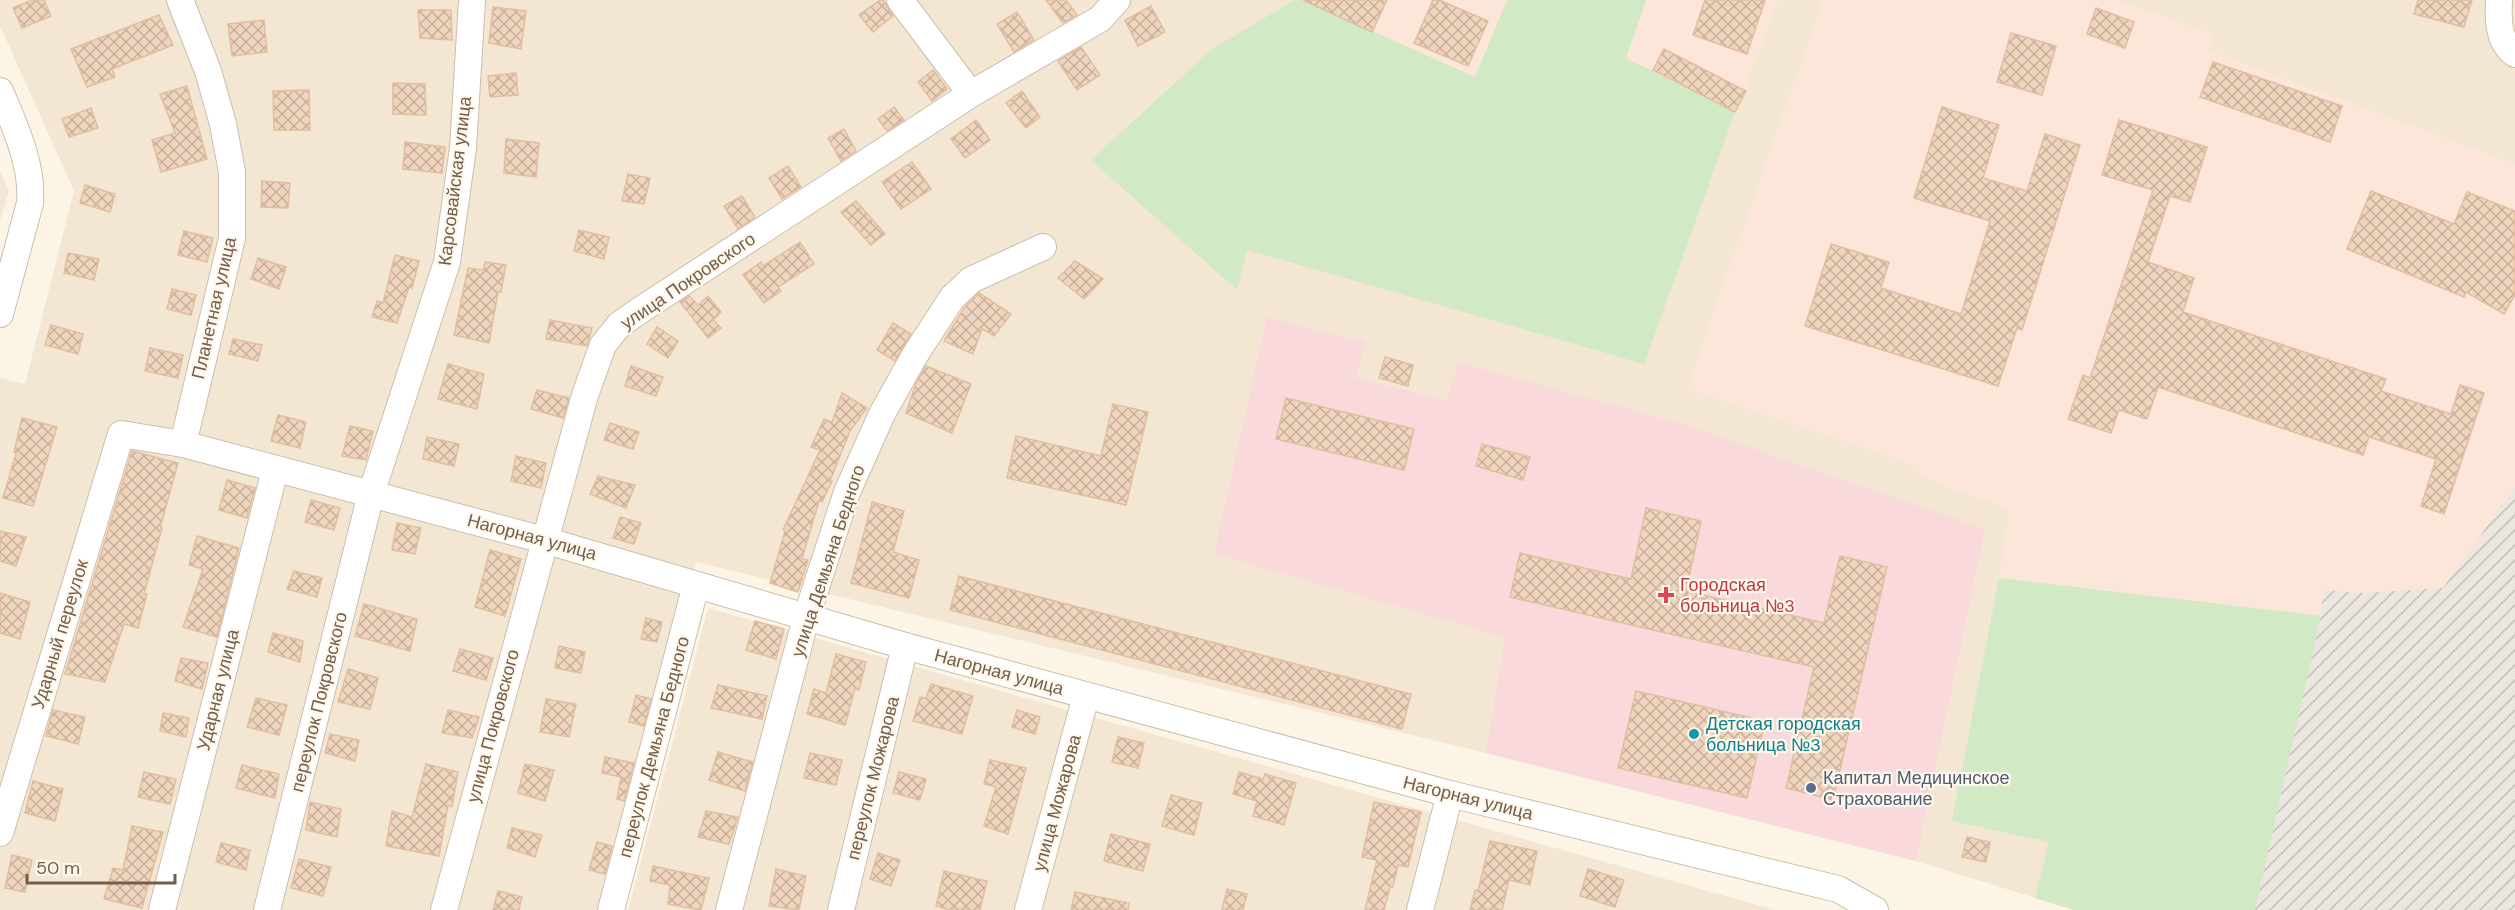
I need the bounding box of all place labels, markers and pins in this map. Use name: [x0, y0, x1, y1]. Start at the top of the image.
place label: Городская больница №3: [1680, 573, 1795, 618]
marker: Городская больница №3: [1657, 586, 1675, 604]
place label: Детская городская больница №3: [1706, 712, 1861, 757]
marker: Детская городская больница №3: [1687, 727, 1701, 741]
place label: Капитал Медицинское Страхование: [1823, 766, 2009, 811]
marker: Капитал Медицинское Страхование: [1804, 781, 1818, 795]

